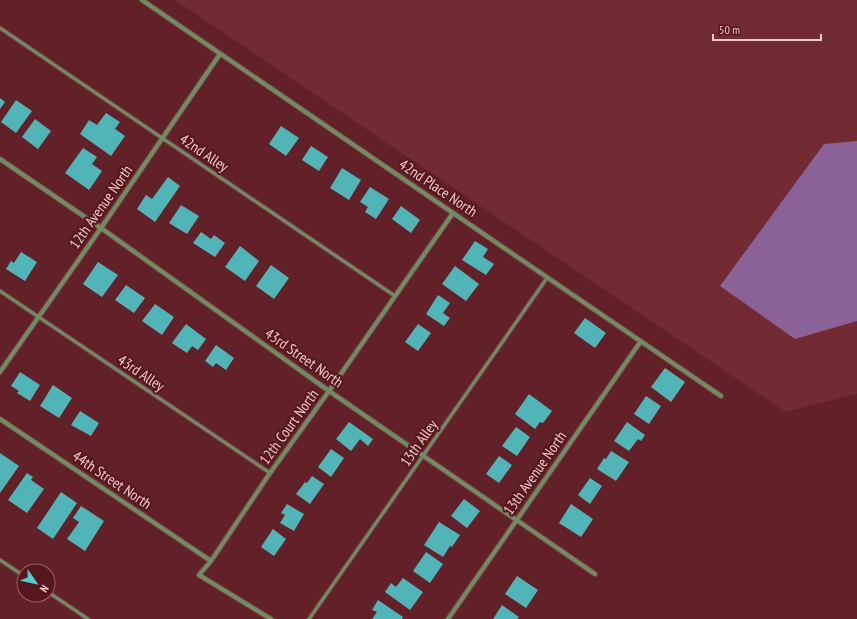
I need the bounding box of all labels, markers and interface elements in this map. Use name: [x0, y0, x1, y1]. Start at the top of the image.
scale bar: [713, 16, 821, 42]
text: 50 m: [719, 22, 740, 37]
street label: 42nd Alley: [176, 129, 233, 176]
street label: 42nd Place North: [396, 154, 481, 221]
street label: 12th Avenue North: [65, 161, 136, 252]
street label: 43rd Street North: [261, 324, 347, 392]
street label: 43rd Alley: [114, 350, 169, 395]
street label: 12th Court North: [255, 385, 322, 468]
street label: 13th Alley: [396, 415, 442, 470]
street label: 13th Avenue North: [499, 427, 570, 518]
street label: 44th Street North: [69, 446, 155, 513]
north arrow: [16, 563, 56, 603]
text: N: [37, 582, 52, 595]

